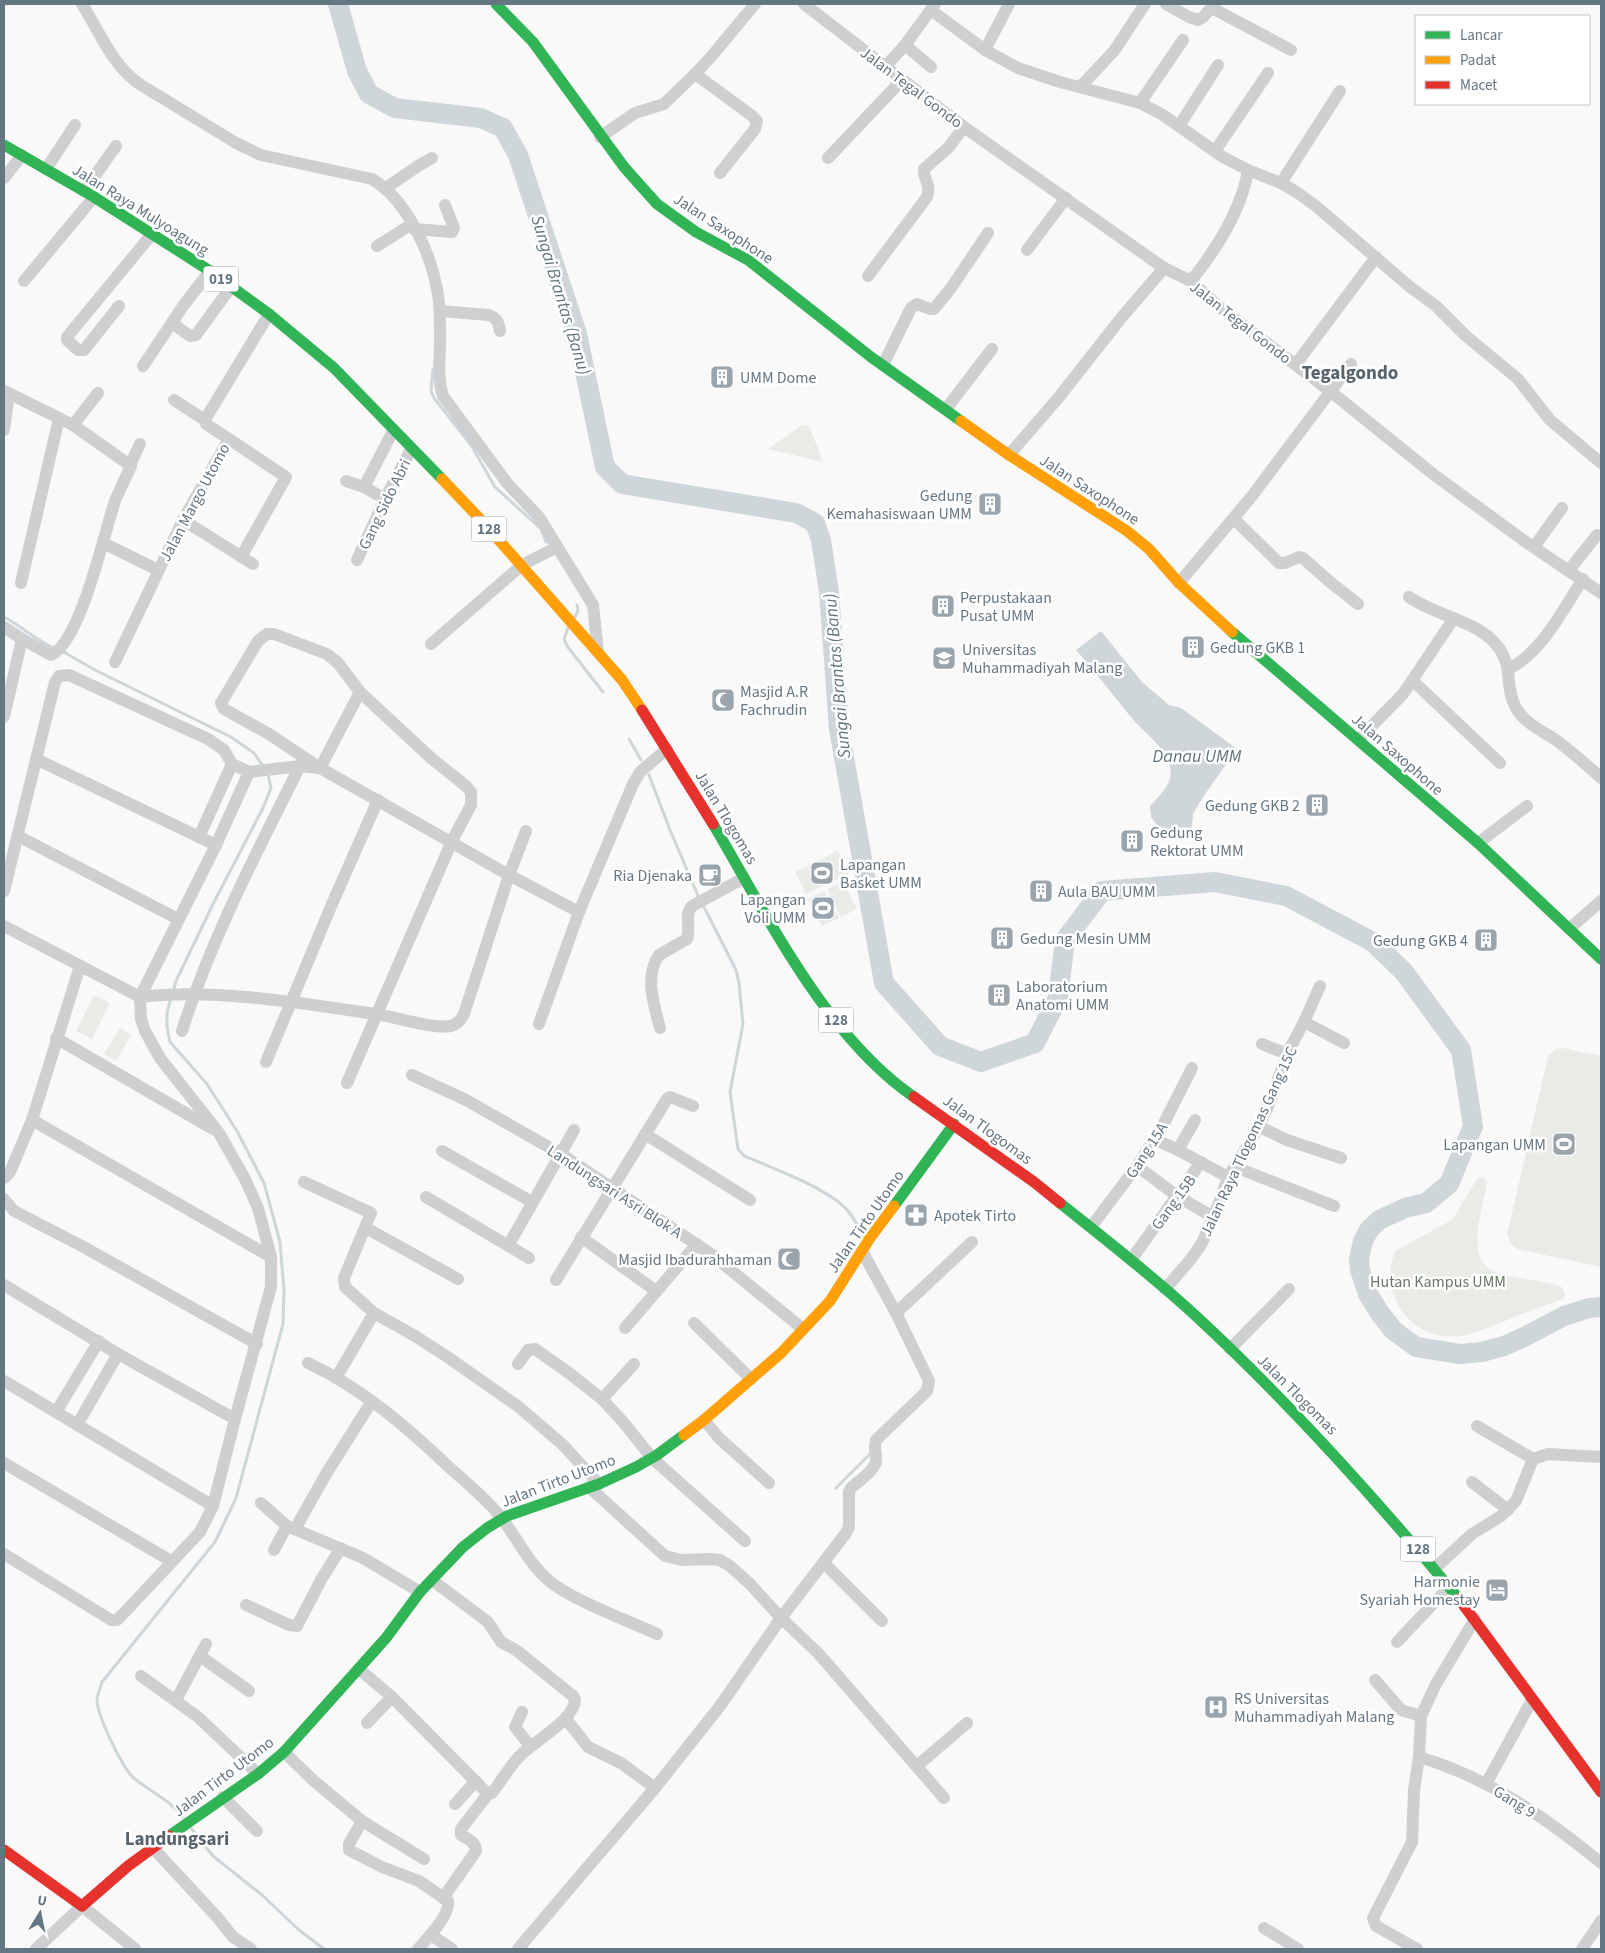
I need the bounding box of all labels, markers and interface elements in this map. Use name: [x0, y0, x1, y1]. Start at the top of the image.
legend: [1415, 15, 1590, 105]
text: Lancar: [1460, 25, 1503, 46]
street label: Jalan Tegal Gondo: [856, 42, 967, 134]
text: Padat: [1460, 50, 1496, 71]
text: Macet: [1460, 75, 1497, 96]
street label: Jalan Raya Mulyoagung: [68, 159, 213, 261]
street label: Jalan Saxophone: [669, 188, 778, 269]
water label: Sungai Brantas (Banu): [524, 212, 597, 378]
road number: 019: [204, 266, 238, 292]
street label: Jalan Tegal Gondo: [1185, 276, 1296, 369]
district label: Tegalgondo: [1302, 360, 1398, 387]
building icon: UMM Dome: [709, 364, 735, 390]
place label: UMM Dome: [740, 367, 817, 389]
street label: Jalan Margo Utomo: [154, 440, 235, 565]
street label: Jalan Saxophone: [1035, 449, 1144, 530]
street label: Gang Sido Abri: [353, 455, 416, 553]
place label: Gedung Kemahasiswaan UMM: [826, 485, 972, 525]
building icon: Gedung Kemahasiswaan UMM: [977, 491, 1003, 517]
road number: 128: [472, 516, 506, 542]
place label: Perpustakaan Pusat UMM: [960, 587, 1052, 627]
water label: Sungai Brantas (Banu): [818, 592, 857, 760]
building icon: Perpustakaan Pusat UMM: [930, 593, 956, 619]
building icon: Gedung GKB 1: [1180, 634, 1206, 660]
place label: Gedung GKB 1: [1210, 637, 1305, 659]
place label: Universitas Muhammadiyah Malang: [962, 639, 1122, 679]
school or university icon: Universitas Muhammadiyah Malang: [931, 645, 957, 671]
place label: Masjid A.R Fachrudin: [740, 681, 808, 721]
mosque icon: Masjid A.R Fachrudin: [710, 687, 736, 713]
street label: Jalan Saxophone: [1347, 709, 1448, 801]
water label: Danau UMM: [1153, 744, 1242, 769]
street label: Jalan Tlogomas: [689, 767, 763, 869]
building icon: Gedung GKB 2: [1304, 792, 1330, 818]
place label: Gedung GKB 2: [1205, 795, 1300, 817]
place label: Gedung Rektorat UMM: [1150, 822, 1244, 862]
building icon: Gedung Rektorat UMM: [1119, 828, 1145, 854]
place label: Lapangan Basket UMM: [840, 854, 922, 894]
sports icon: Lapangan Basket UMM: [809, 860, 835, 886]
cafe icon: Ria Djenaka: [697, 862, 723, 888]
place label: Ria Djenaka: [613, 865, 692, 887]
building icon: Aula BAU UMM: [1028, 878, 1054, 904]
place label: Aula BAU UMM: [1058, 881, 1156, 903]
place label: Lapangan Voli UMM: [740, 889, 806, 929]
sports icon: Lapangan Voli UMM: [810, 895, 836, 921]
building icon: Gedung Mesin UMM: [989, 925, 1015, 951]
building icon: Gedung GKB 4: [1473, 927, 1499, 953]
place label: Gedung Mesin UMM: [1020, 928, 1151, 950]
place label: Gedung GKB 4: [1373, 930, 1468, 952]
place label: Laboratorium Anatomi UMM: [1016, 976, 1109, 1016]
building icon: Laboratorium Anatomi UMM: [986, 982, 1012, 1008]
road number: 128: [818, 1008, 854, 1032]
street label: Jalan Raya Tlogomas Gang 15C: [1195, 1043, 1303, 1240]
street label: Jalan Tlogomas: [938, 1090, 1037, 1170]
street label: Gang 15A: [1121, 1118, 1173, 1183]
sports icon: Lapangan UMM: [1551, 1131, 1577, 1157]
place label: Lapangan UMM: [1443, 1134, 1546, 1156]
street label: Landungsari Asri Blok A: [543, 1140, 686, 1244]
street label: Jalan Tirto Utomo: [822, 1166, 910, 1277]
street label: Gang 15B: [1146, 1171, 1201, 1235]
pharmacy icon: Apotek Tirto: [903, 1202, 929, 1228]
place label: Apotek Tirto: [934, 1205, 1016, 1227]
mosque icon: Masjid Ibadurahhaman: [776, 1246, 802, 1272]
place label: Masjid Ibadurahhaman: [618, 1249, 772, 1271]
park label: Hutan Kampus UMM: [1370, 1271, 1506, 1293]
street label: Jalan Tlogomas: [1252, 1350, 1343, 1440]
street label: Jalan Tirto Utomo: [498, 1449, 619, 1513]
road number: 128: [1400, 1536, 1436, 1562]
place label: Harmonie Syariah Homestay: [1359, 1571, 1481, 1611]
hotel icon: Harmonie Syariah Homestay: [1484, 1577, 1510, 1603]
place label: RS Universitas Muhammadiyah Malang: [1234, 1688, 1394, 1728]
hospital icon: RS Universitas Muhammadiyah Malang: [1203, 1694, 1229, 1720]
street label: Jalan Tirto Utomo: [169, 1732, 279, 1822]
street label: Gang 9: [1489, 1780, 1540, 1823]
district label: Landungsari: [125, 1826, 229, 1853]
north arrow: [15, 1888, 65, 1938]
text: U: [36, 1891, 48, 1912]

